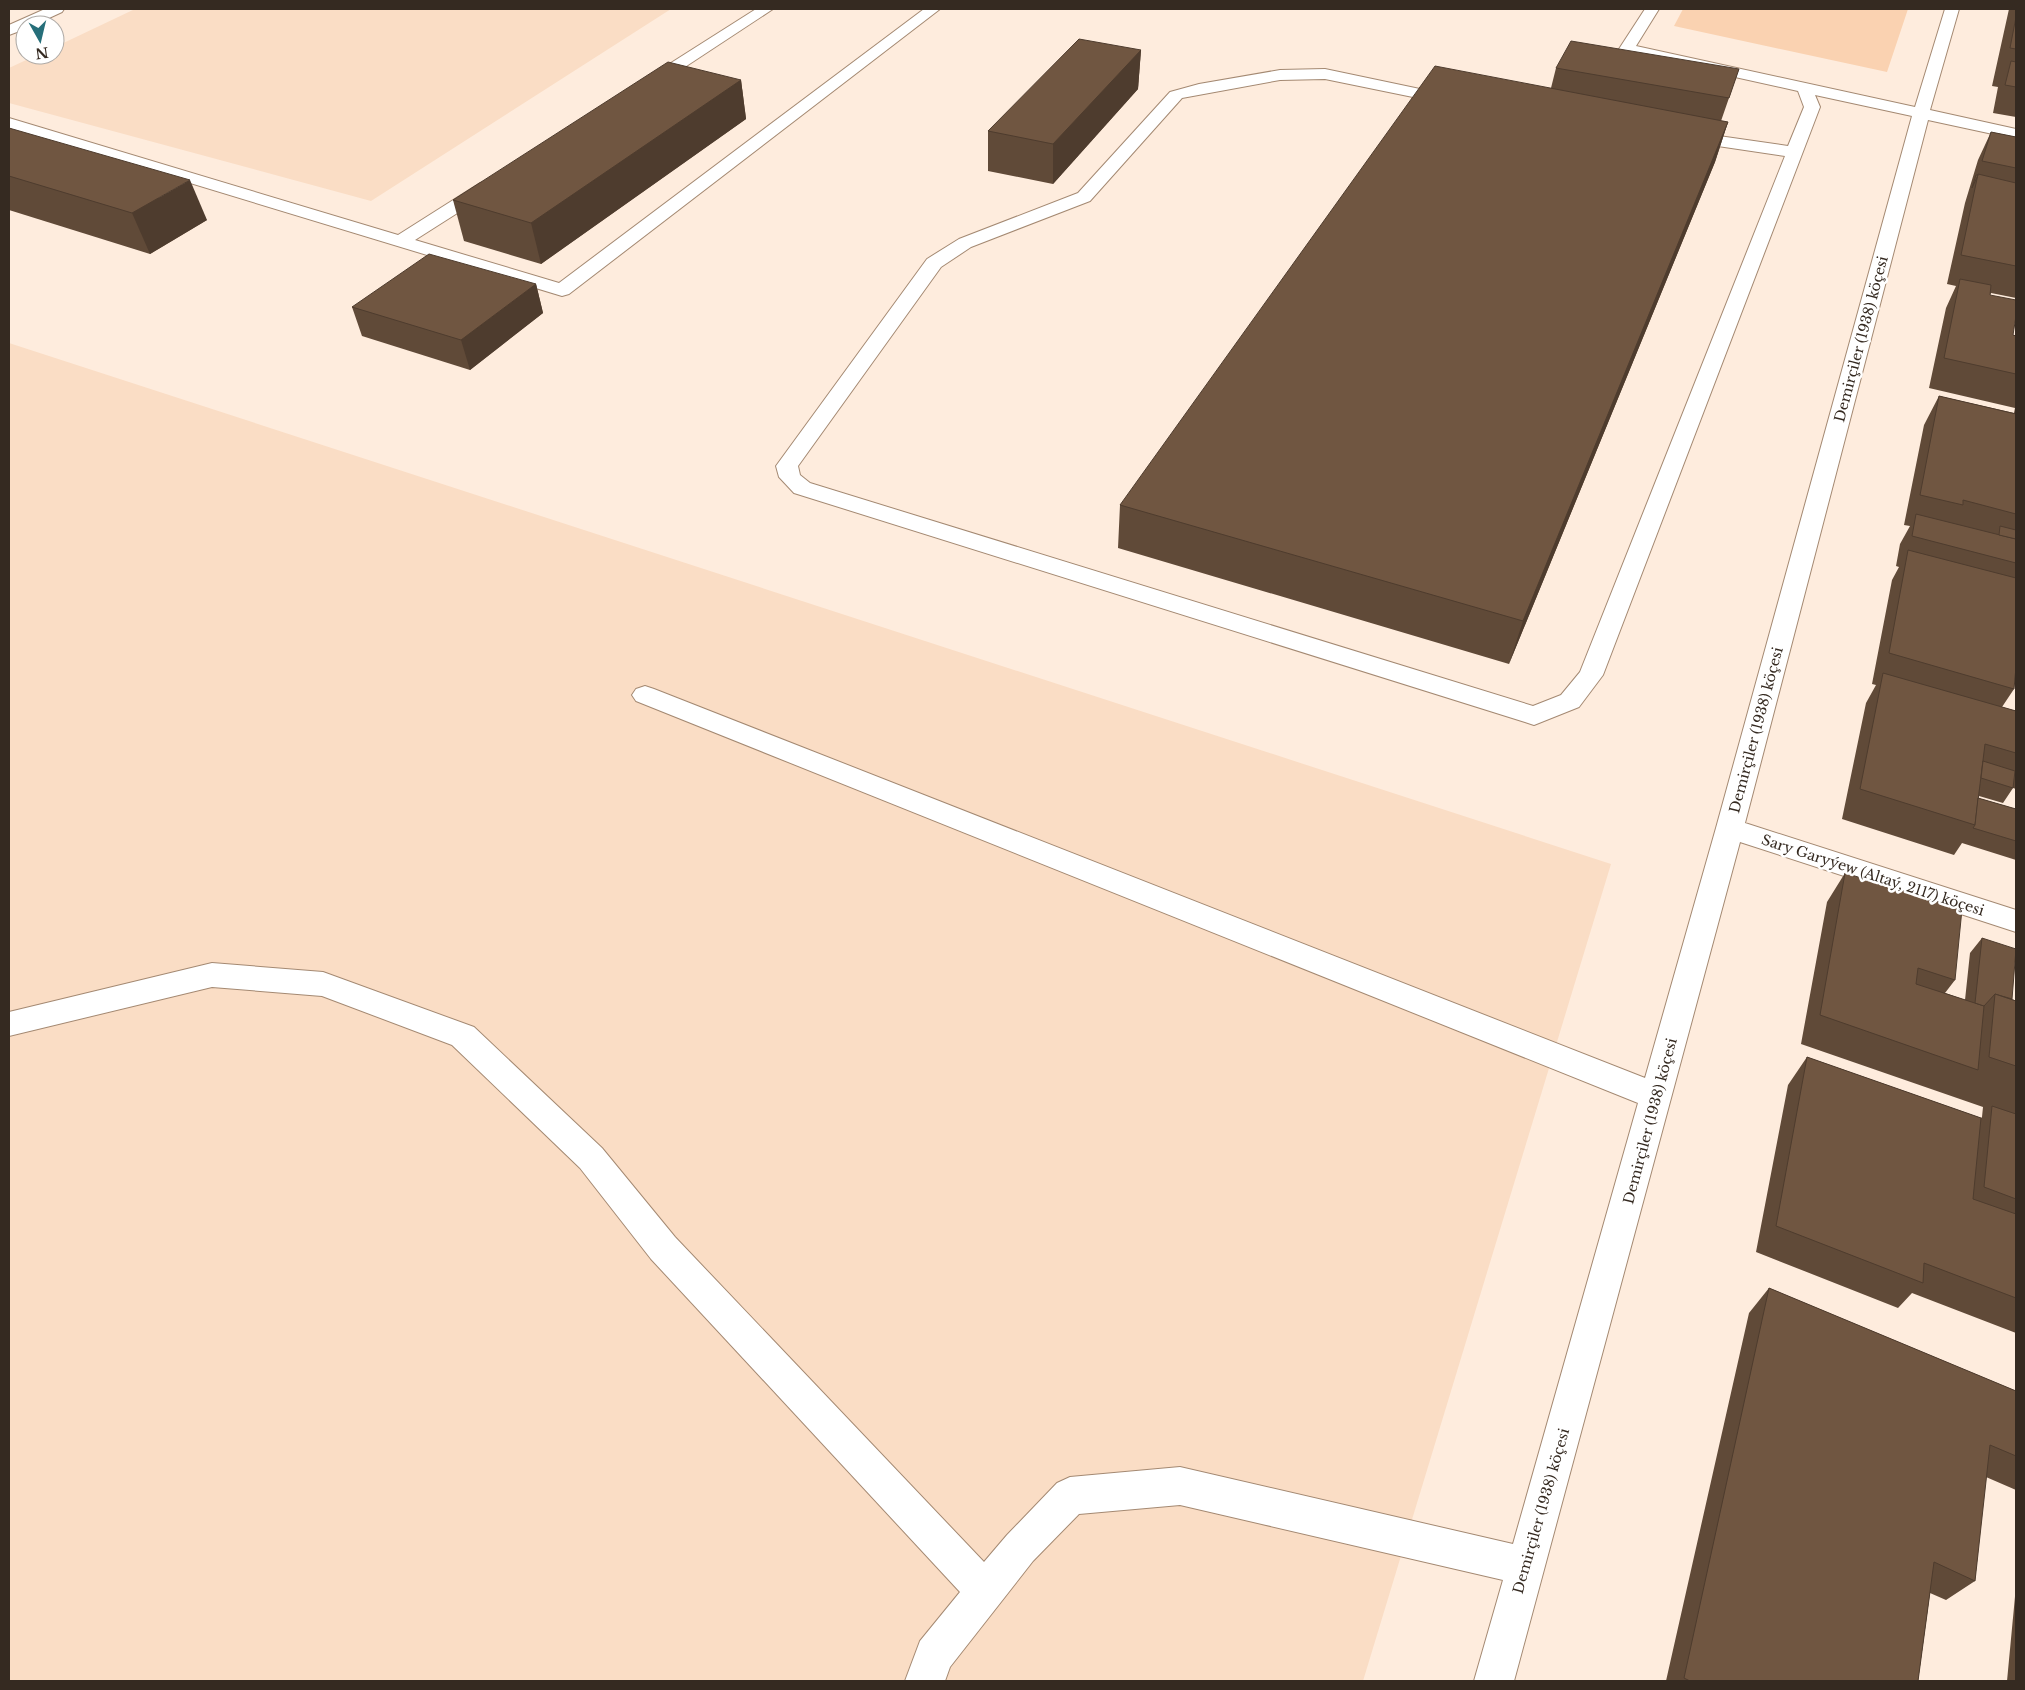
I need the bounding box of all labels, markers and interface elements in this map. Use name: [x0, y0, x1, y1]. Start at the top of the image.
north arrow: [15, 15, 65, 65]
text: N: [34, 43, 50, 63]
street label: Demirçiler (1938) köçesi: [1830, 254, 1892, 424]
street label: Demirçiler (1938) köçesi: [1725, 645, 1787, 815]
street label: Sary Garyýew (Altaý, 2117) köçesi: [1759, 830, 1987, 920]
street label: Demirçiler (1938) köçesi: [1619, 1036, 1681, 1206]
street label: Demirçiler (1938) köçesi: [1509, 1426, 1573, 1596]

